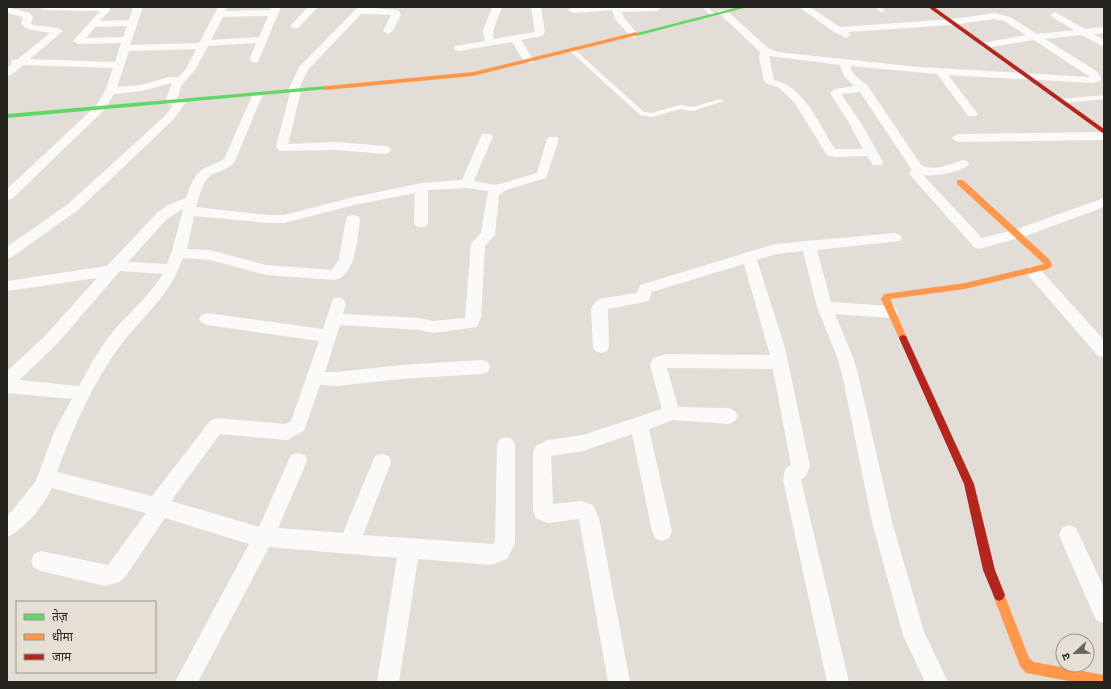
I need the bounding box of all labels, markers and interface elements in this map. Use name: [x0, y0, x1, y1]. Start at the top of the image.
legend: [16, 601, 156, 673]
text: तेज़: [52, 609, 69, 624]
text: धीमा: [52, 629, 74, 644]
north arrow: [1055, 633, 1095, 673]
text: जाम: [52, 650, 72, 664]
text: उ: [1059, 651, 1073, 662]

